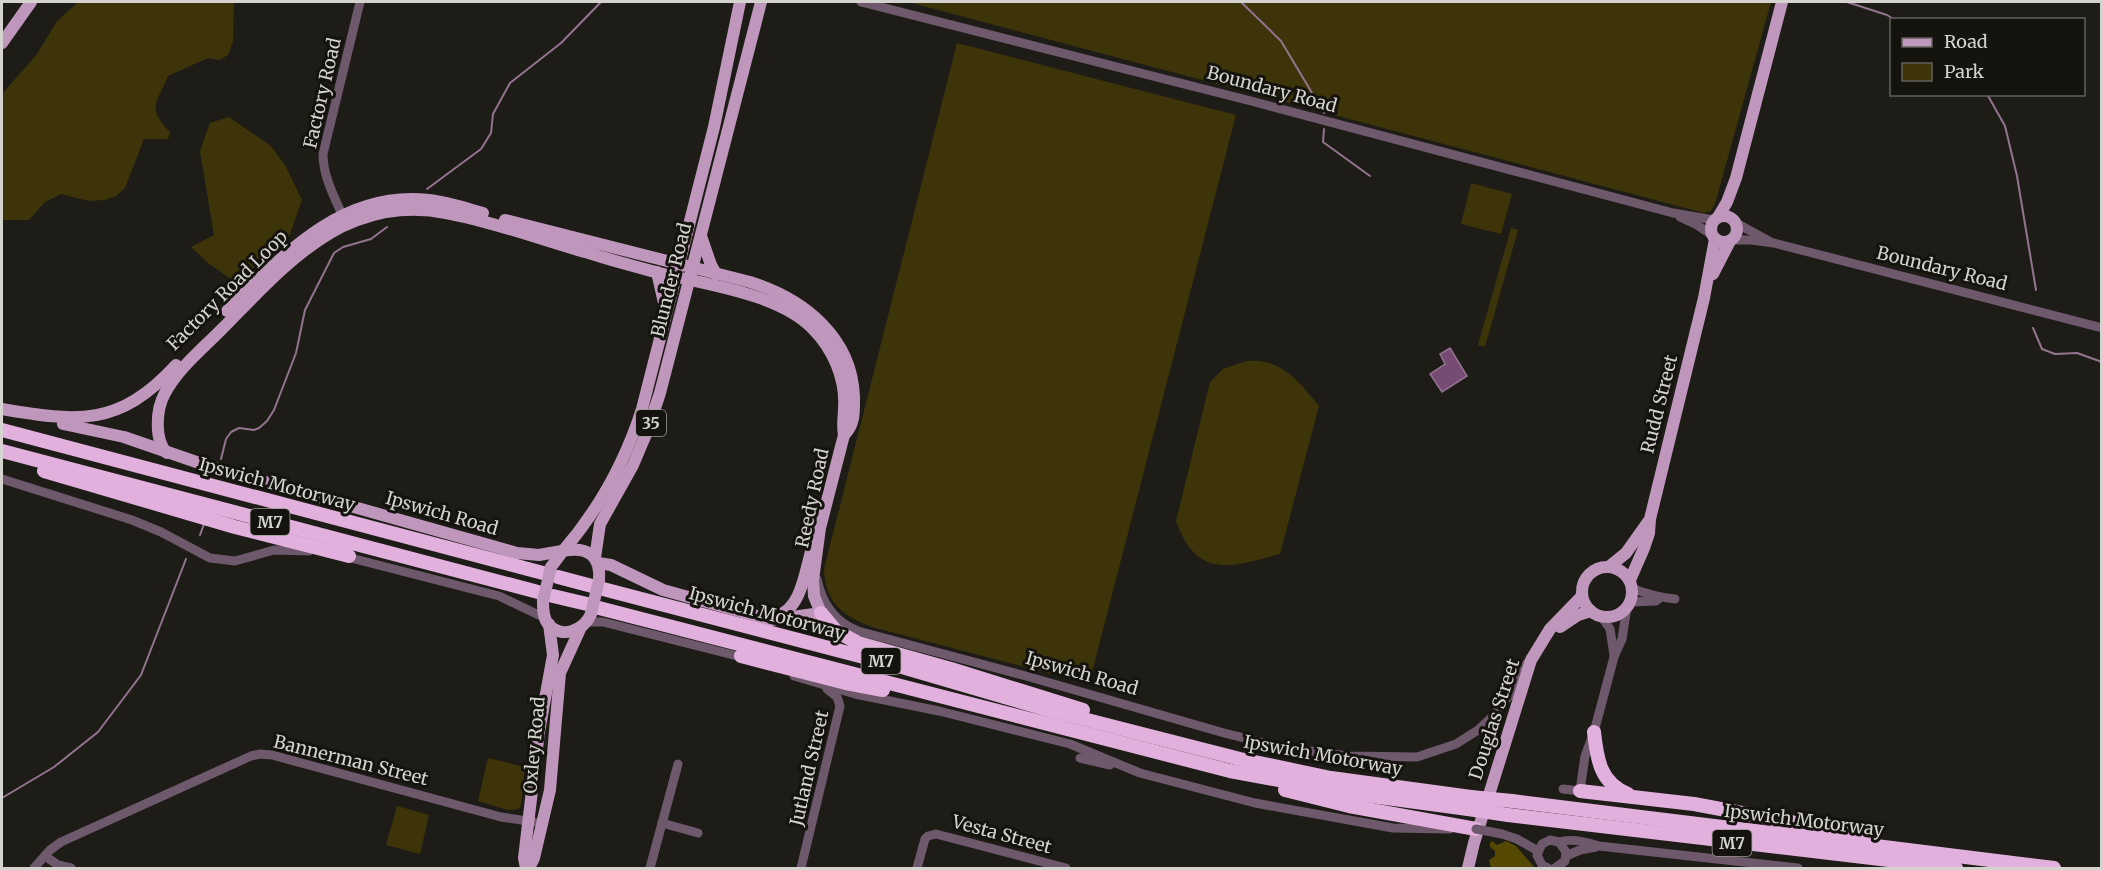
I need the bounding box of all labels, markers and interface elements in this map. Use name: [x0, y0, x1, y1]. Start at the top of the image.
legend: [1890, 18, 2085, 96]
text: Road: [1944, 30, 1988, 53]
street label: Factory Road: [298, 35, 346, 151]
text: Park: [1944, 60, 1985, 83]
street label: Boundary Road: [1204, 61, 1340, 117]
street label: Blunder Road: [646, 220, 696, 340]
street label: Factory Road Loop: [162, 225, 292, 355]
street label: Boundary Road: [1874, 241, 2010, 295]
street label: Rudd Street: [1636, 352, 1682, 456]
road number: 35: [636, 410, 666, 436]
street label: Reedy Road: [790, 446, 834, 550]
street label: Ipswich Motorway: [196, 452, 358, 516]
street label: Ipswich Road: [383, 486, 501, 540]
road number: M7: [250, 509, 290, 535]
street label: Ipswich Motorway: [686, 581, 848, 645]
street label: Ipswich Road: [1023, 646, 1141, 700]
road number: M7: [862, 648, 900, 674]
street label: Douglas Street: [1464, 655, 1524, 783]
street label: Oxley Road: [518, 695, 550, 794]
street label: Jutland Street: [784, 708, 833, 829]
street label: Bannerman Street: [271, 730, 431, 790]
street label: Ipswich Motorway: [1242, 730, 1405, 780]
street label: Ipswich Motorway: [1723, 799, 1886, 841]
street label: Vesta Street: [949, 809, 1054, 858]
road number: M7: [1712, 830, 1752, 856]

